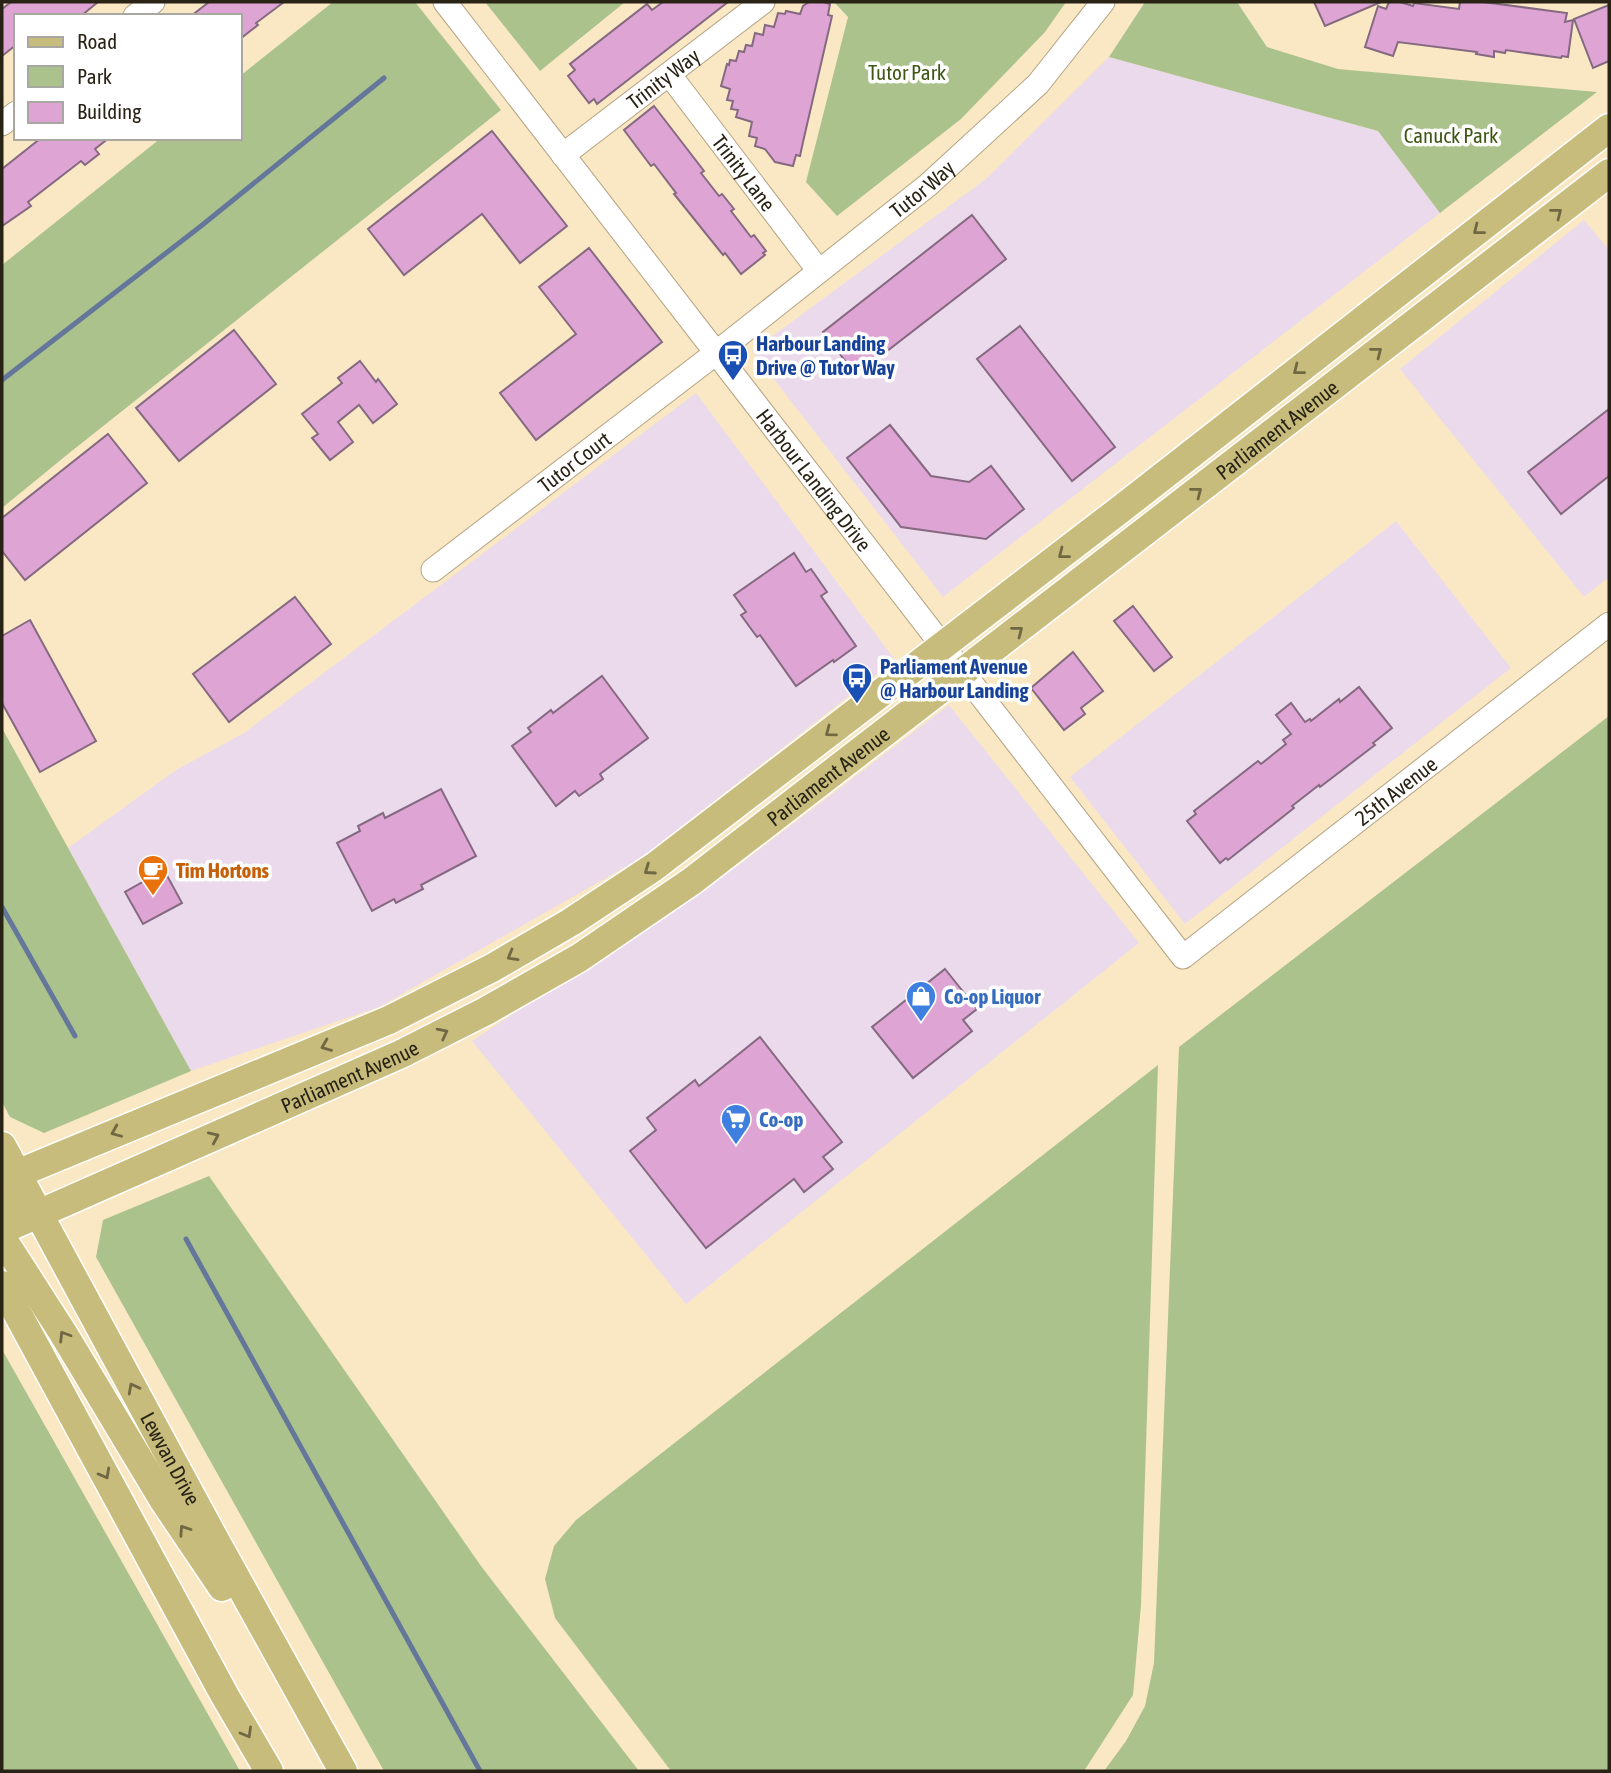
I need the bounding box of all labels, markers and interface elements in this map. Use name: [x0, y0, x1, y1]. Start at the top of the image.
legend: [14, 14, 242, 140]
text: Road: [77, 29, 117, 53]
street label: Trinity Way: [622, 43, 704, 114]
park label: Tutor Park: [868, 60, 946, 84]
text: Park: [77, 64, 112, 88]
text: Building: [77, 99, 141, 123]
park label: Canuck Park: [1404, 123, 1498, 147]
street label: Trinity Lane: [708, 130, 781, 215]
street label: Tutor Way: [885, 155, 959, 222]
one-way arrow: [1549, 209, 1562, 222]
one-way arrow: [1473, 222, 1485, 235]
place label: Harbour Landing Drive @ Tutor Way: [756, 331, 895, 379]
bus stop icon: Harbour Landing Drive @ Tutor Way: [716, 338, 750, 382]
one-way arrow: [1369, 348, 1382, 361]
one-way arrow: [1294, 361, 1306, 374]
street label: Parliament Avenue: [1211, 375, 1343, 484]
street label: Harbour Landing Drive: [752, 404, 877, 556]
street label: Tutor Court: [533, 426, 615, 497]
one-way arrow: [1190, 487, 1202, 500]
one-way arrow: [1058, 545, 1070, 558]
one-way arrow: [1010, 627, 1022, 640]
place label: Parliament Avenue @ Harbour Landing: [880, 654, 1030, 702]
bus stop icon: Parliament Avenue @ Harbour Landing: [840, 661, 874, 705]
street label: Parliament Avenue: [762, 721, 894, 831]
one-way arrow: [825, 723, 838, 736]
street label: 25th Avenue: [1350, 751, 1441, 830]
cafe icon: Tim Hortons: [136, 853, 170, 897]
place label: Tim Hortons: [176, 858, 270, 882]
one-way arrow: [644, 862, 657, 874]
one-way arrow: [506, 948, 519, 961]
shop icon: Co-op Liquor: [904, 979, 938, 1023]
place label: Co-op Liquor: [944, 984, 1041, 1008]
one-way arrow: [436, 1027, 448, 1041]
street label: Parliament Avenue: [277, 1035, 422, 1117]
one-way arrow: [321, 1037, 333, 1051]
supermarket icon: Co-op: [719, 1102, 753, 1146]
place label: Co-op: [759, 1107, 803, 1131]
one-way arrow: [110, 1124, 122, 1138]
one-way arrow: [207, 1131, 219, 1145]
one-way arrow: [60, 1330, 73, 1343]
one-way arrow: [128, 1383, 141, 1396]
street label: Lewvan Drive: [136, 1408, 206, 1509]
one-way arrow: [97, 1467, 110, 1479]
one-way arrow: [179, 1524, 192, 1537]
one-way arrow: [239, 1726, 252, 1739]

